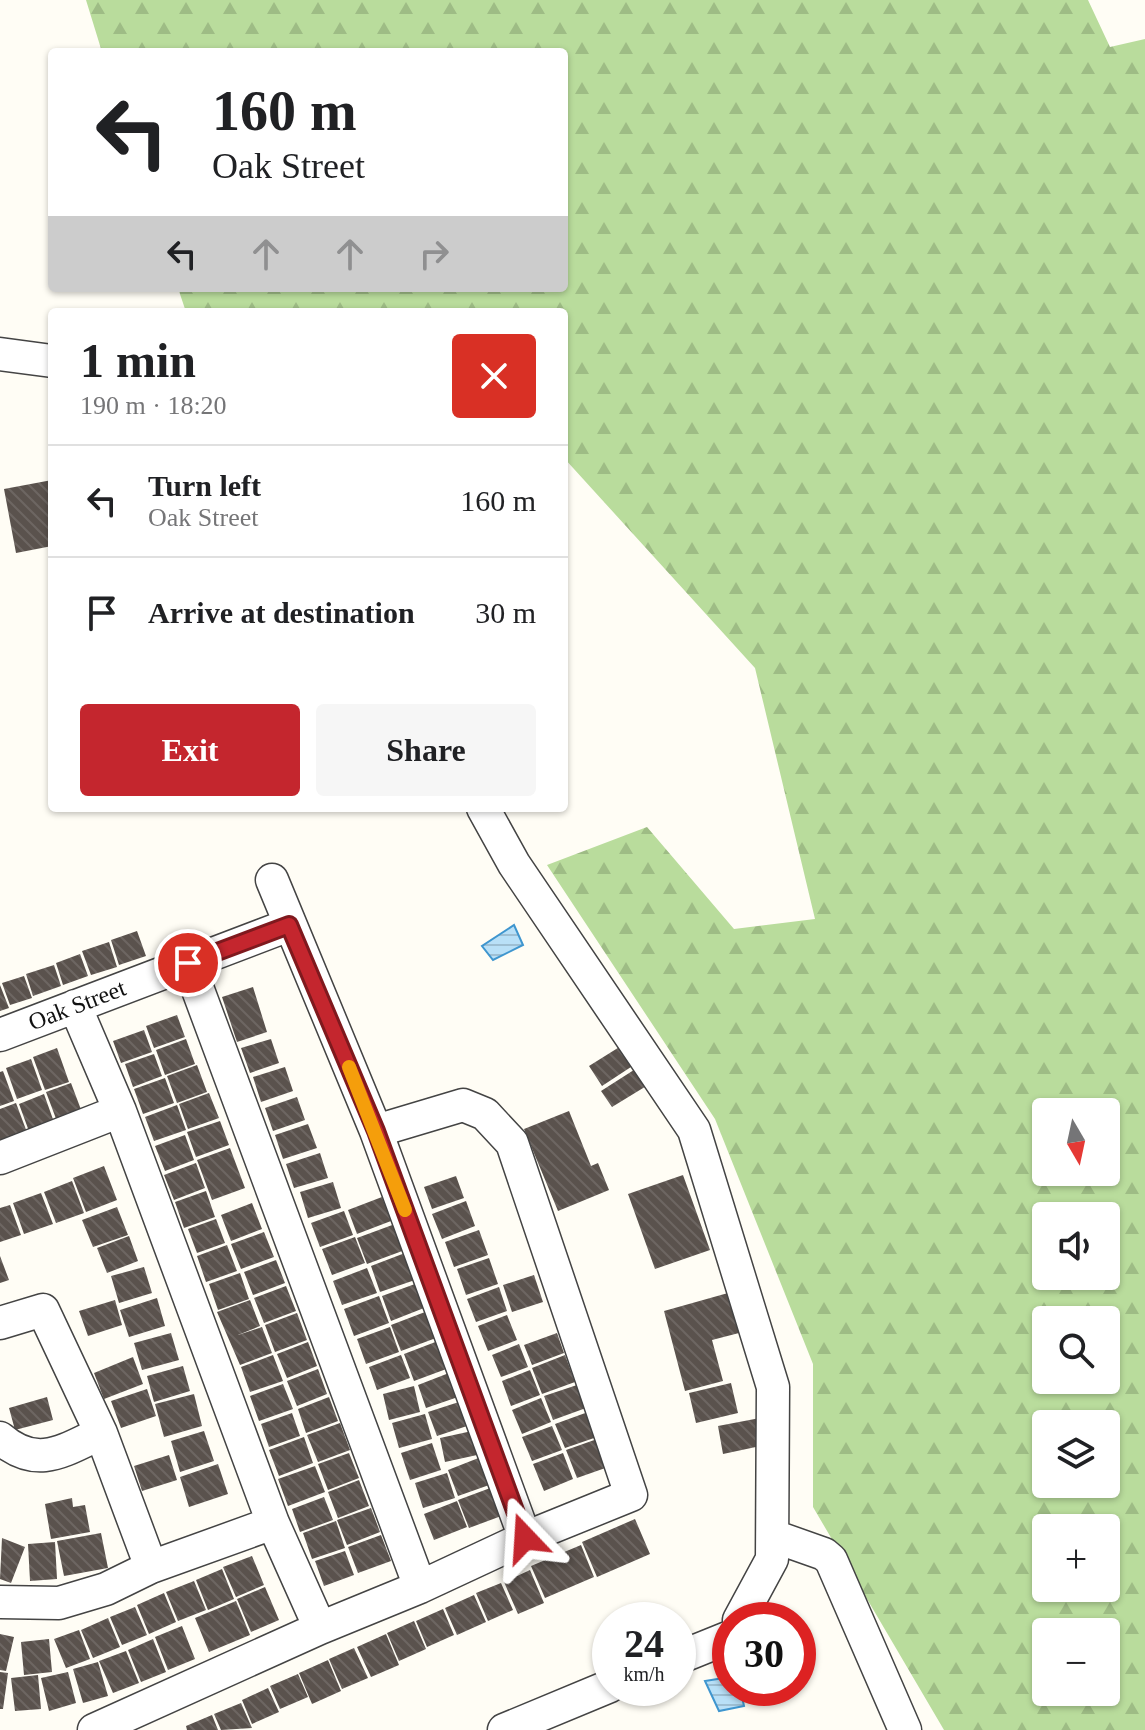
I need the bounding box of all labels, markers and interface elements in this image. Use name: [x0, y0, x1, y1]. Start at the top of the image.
icon: left: [80, 80, 184, 184]
text: 160 m: [212, 80, 357, 142]
text: Oak Street: [212, 146, 365, 186]
icon: left: [160, 232, 204, 276]
icon: ahead: [244, 232, 288, 276]
icon: ahead: [328, 232, 372, 276]
icon: right: [412, 232, 456, 276]
text: 1 min: [80, 334, 196, 387]
button: close: [452, 334, 536, 418]
text: 190 m · 18:20: [80, 391, 227, 420]
text: Turn left: [148, 469, 261, 502]
icon: left: [80, 479, 124, 523]
text: 160 m: [460, 484, 536, 517]
text: Oak Street: [148, 503, 258, 532]
icon: arrive: [80, 591, 124, 635]
text: Arrive at destination: [148, 596, 415, 629]
text: 30 m: [475, 596, 536, 629]
button: Exit: [80, 704, 300, 796]
button: Share: [316, 704, 536, 796]
pin: [154, 929, 222, 997]
icon: arrive: [166, 941, 210, 985]
street label: Oak Street: [25, 974, 130, 1035]
north arrow: [1032, 1098, 1120, 1186]
map controls: [1032, 1098, 1120, 1706]
button: sound: [1032, 1202, 1120, 1290]
button: search: [1032, 1306, 1120, 1394]
button: layers: [1032, 1410, 1120, 1498]
position arrow: [483, 1496, 567, 1580]
button: +: [1032, 1514, 1120, 1602]
speed limit sign: 30: [712, 1602, 816, 1706]
button: −: [1032, 1618, 1120, 1706]
text: 24: [624, 1621, 664, 1666]
text: km/h: [623, 1663, 665, 1685]

